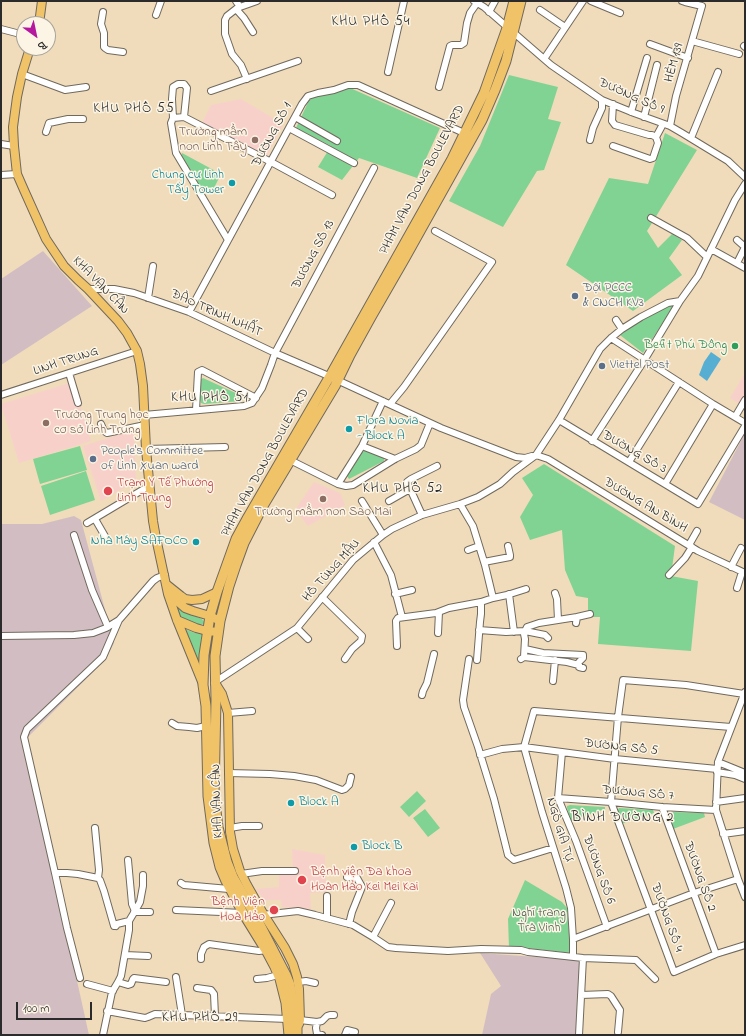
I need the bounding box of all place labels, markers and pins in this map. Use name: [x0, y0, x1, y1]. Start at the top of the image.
place label: Trường mầm non Linh Tây: [179, 125, 247, 156]
marker: Trường mầm non Linh Tây: [250, 135, 260, 145]
place label: Chung cư Linh Tây Tower: [152, 168, 224, 199]
marker: Chung cư Linh Tây Tower: [227, 178, 237, 188]
place label: Đội PCCC & CNCH KV3: [583, 281, 644, 312]
marker: Đội PCCC & CNCH KV3: [570, 291, 580, 301]
place label: Befit Phú Đông: [644, 338, 727, 354]
marker: Befit Phú Đông: [730, 341, 740, 351]
place label: Viettel Post: [610, 358, 669, 374]
marker: Viettel Post: [597, 361, 607, 371]
place label: Trường Trung học cơ sở Linh Trung: [54, 408, 148, 439]
place label: Flora Novia - Block A: [357, 414, 419, 445]
marker: Trường Trung học cơ sở Linh Trung: [41, 418, 51, 428]
marker: Flora Novia - Block A: [344, 424, 354, 434]
place label: People's Committee of Linh Xuan ward: [101, 444, 203, 475]
marker: People's Committee of Linh Xuan ward: [88, 454, 98, 464]
place label: Trạm Y Tế Phường Linh Trung: [117, 476, 213, 507]
marker: Trạm Y Tế Phường Linh Trung: [102, 485, 114, 497]
marker: Trường mầm non Sao Mai: [318, 494, 328, 504]
place label: Trường mầm non Sao Mai: [254, 505, 392, 521]
place label: Nhà Máy SAFOCO: [91, 534, 188, 550]
marker: Nhà Máy SAFOCO: [191, 537, 201, 547]
place label: Block A: [299, 795, 339, 811]
marker: Block A: [286, 798, 296, 808]
place label: Block B: [362, 839, 402, 855]
marker: Block B: [349, 842, 359, 852]
place label: Bệnh viện Đa khoa Hoàn Hảo Kei Mei Kai: [311, 865, 418, 896]
marker: Bệnh viện Đa khoa Hoàn Hảo Kei Mei Kai: [296, 874, 308, 886]
place label: Bệnh Viện Hoà Hảo: [211, 895, 265, 926]
marker: Bệnh Viện Hoà Hảo: [268, 904, 280, 916]

